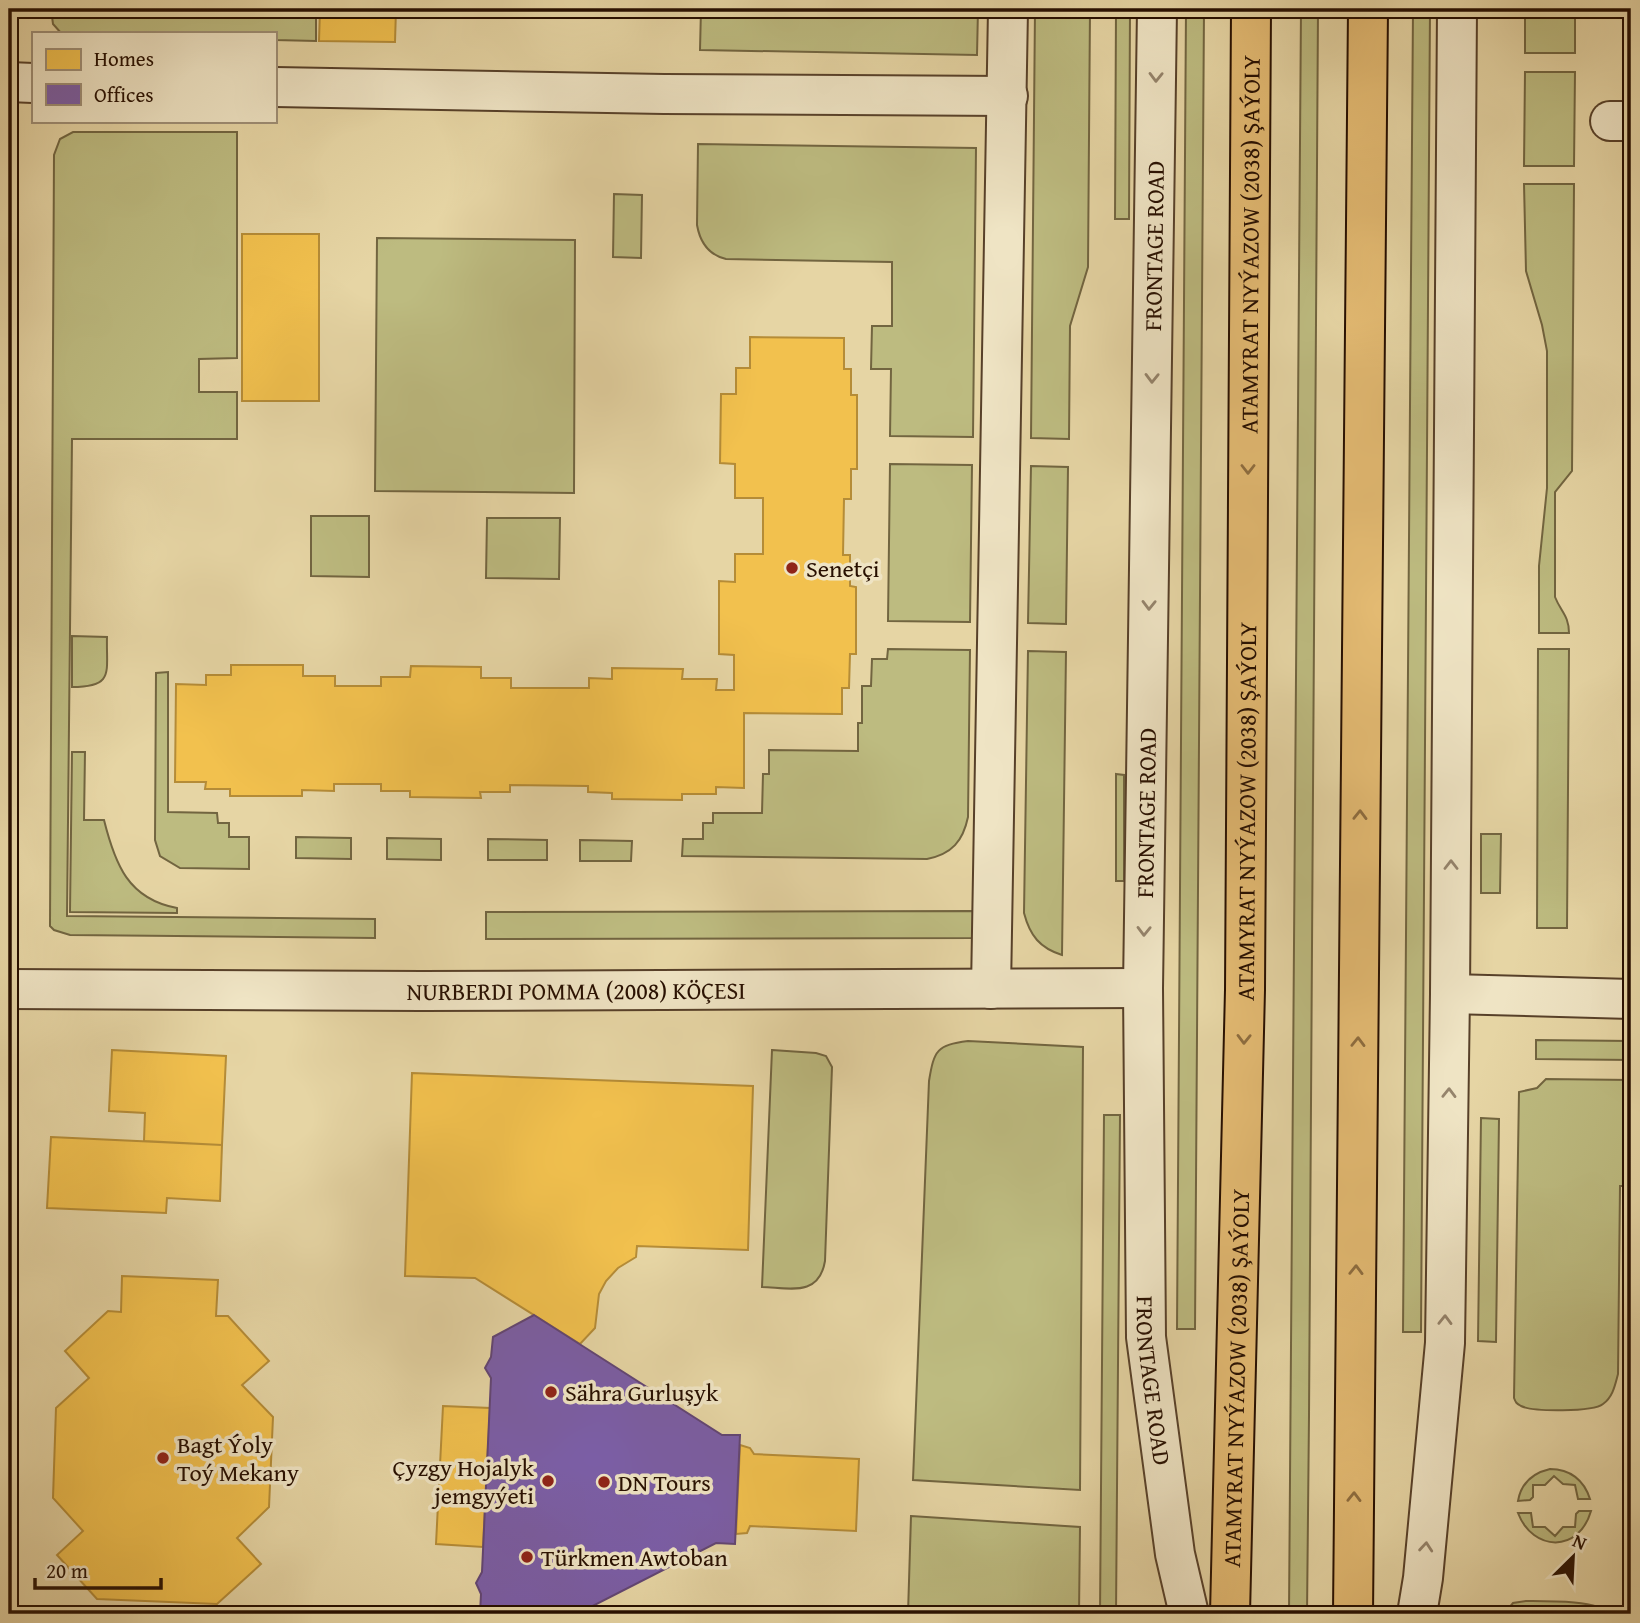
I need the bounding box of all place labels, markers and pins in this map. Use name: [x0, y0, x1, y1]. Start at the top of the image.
place label: Senetçi: [806, 551, 880, 586]
marker: Senetçi: [784, 560, 800, 576]
place label: Sähra Gurluşyk: [565, 1375, 719, 1410]
marker: Sähra Gurluşyk: [543, 1384, 559, 1400]
place label: Bagt Ýoly Toý Mekany: [177, 1427, 299, 1490]
marker: Bagt Ýoly Toý Mekany: [155, 1450, 171, 1466]
place label: Çyzgy Hojalyk jemgyýeti: [392, 1450, 535, 1513]
place label: DN Tours: [618, 1465, 711, 1500]
marker: Çyzgy Hojalyk jemgyýeti: [540, 1473, 556, 1489]
marker: DN Tours: [596, 1474, 612, 1490]
place label: Türkmen Awtoban: [541, 1540, 728, 1575]
marker: Türkmen Awtoban: [519, 1549, 535, 1565]

